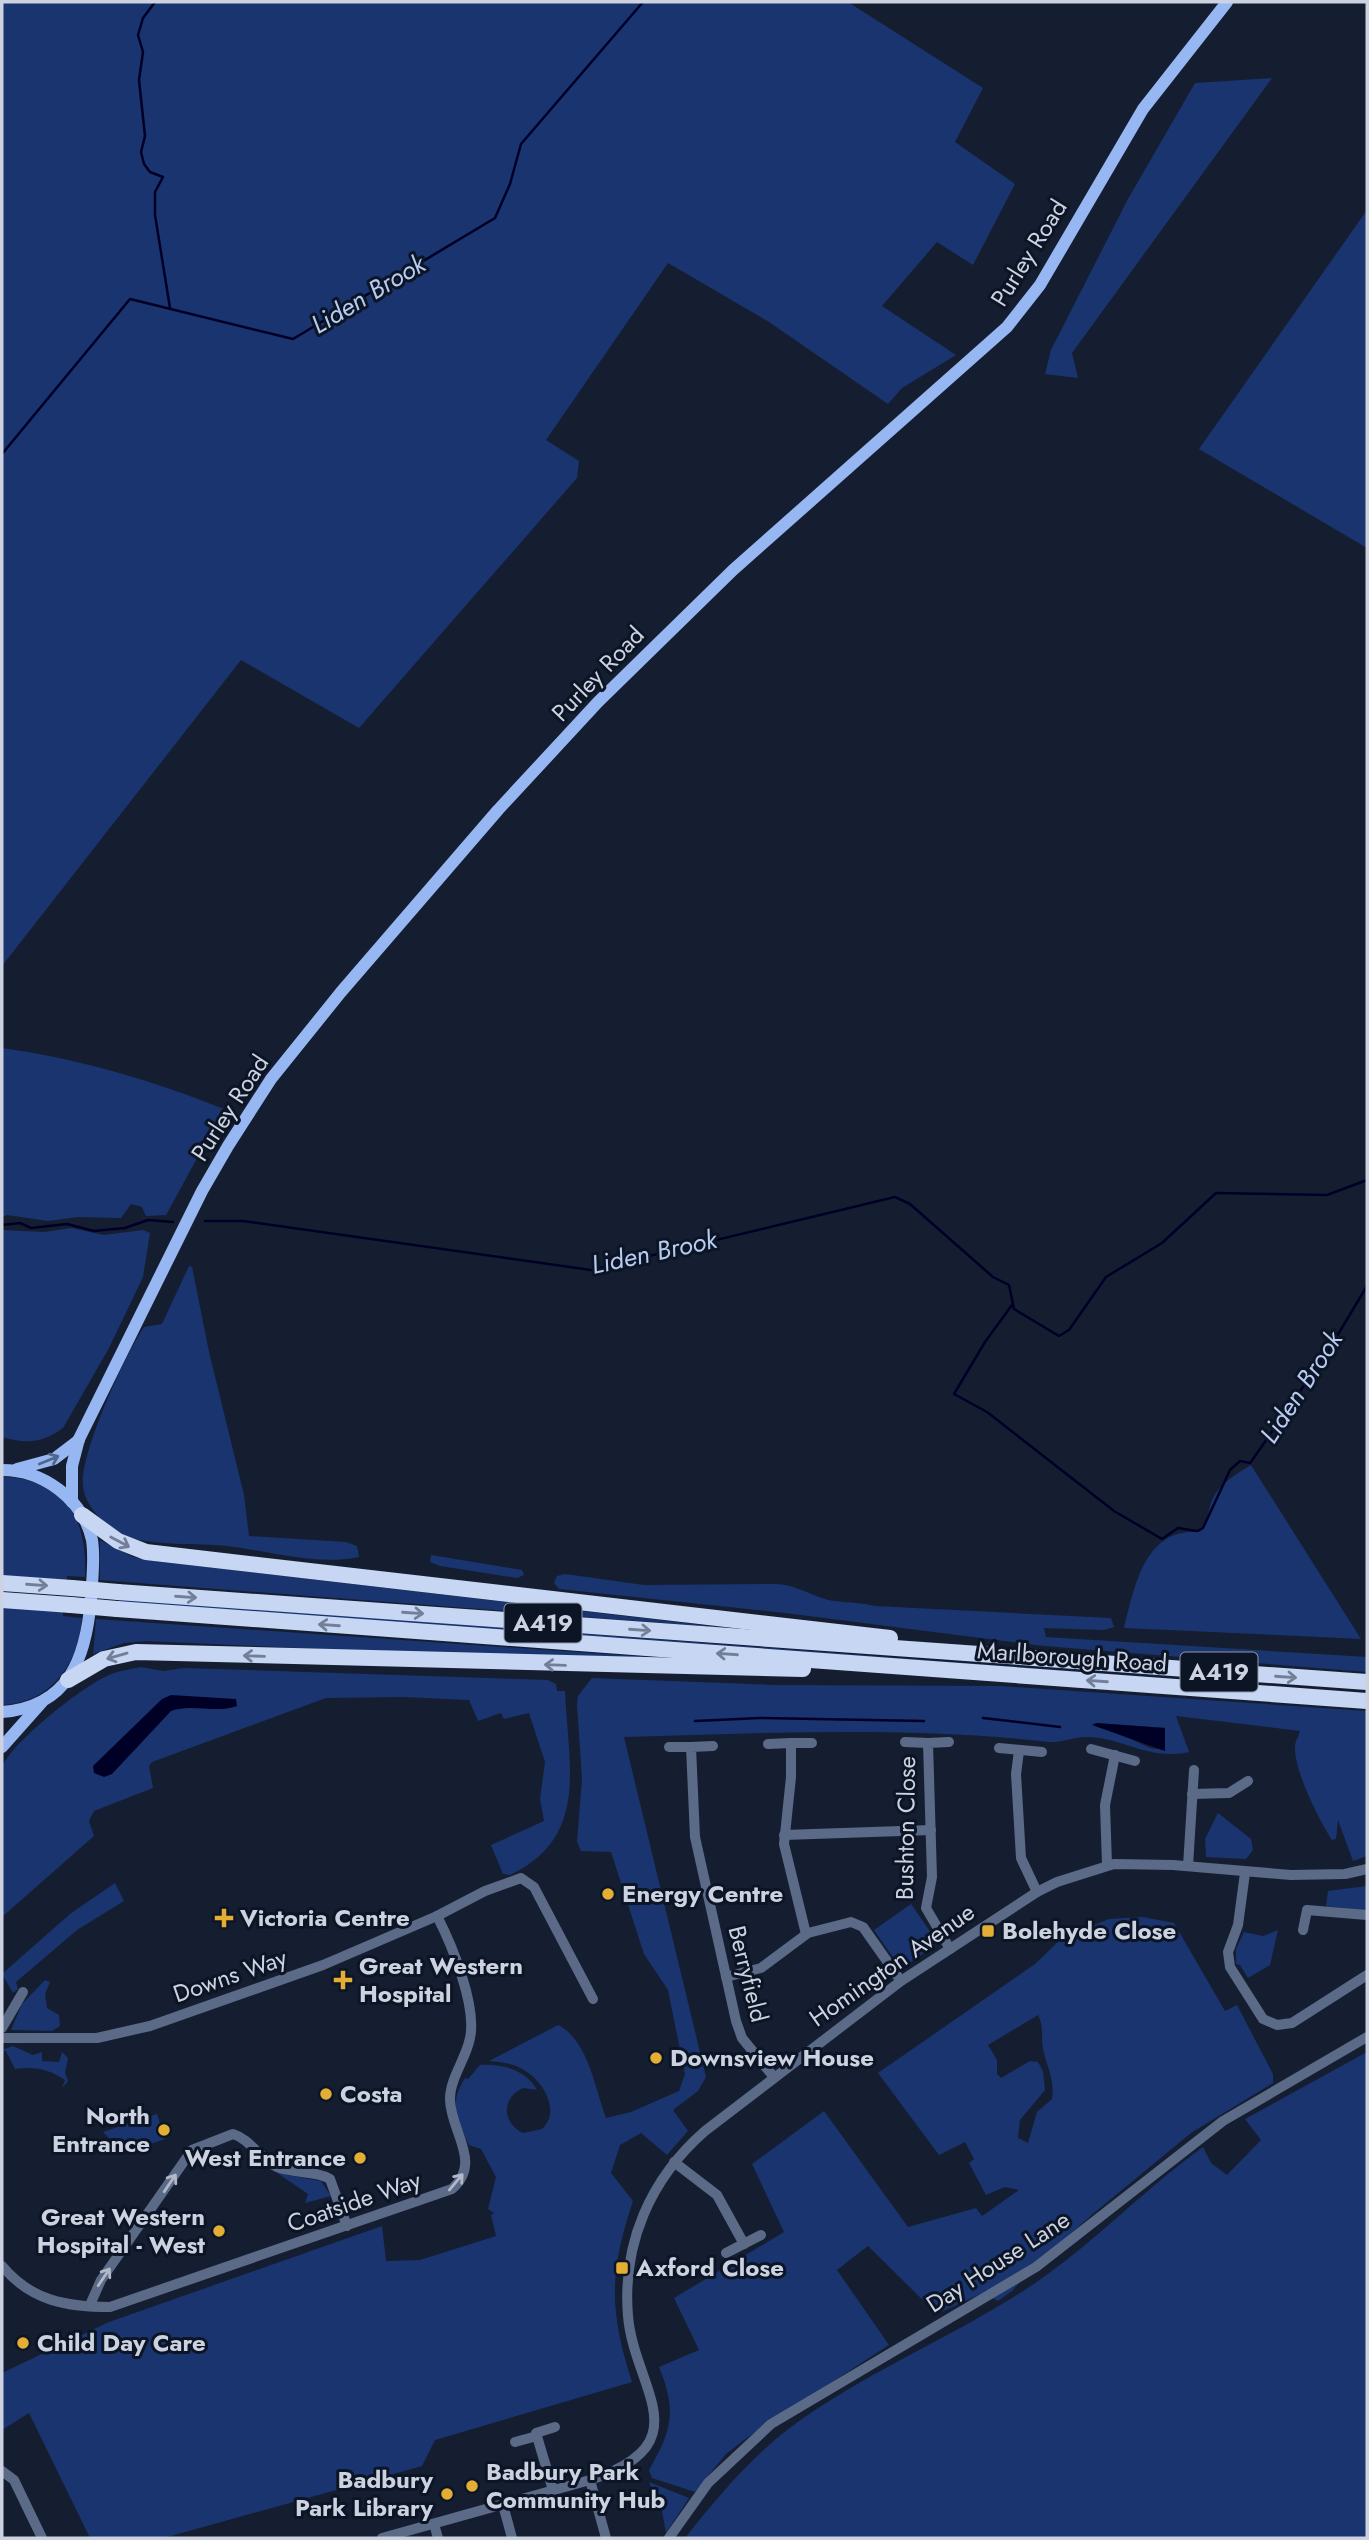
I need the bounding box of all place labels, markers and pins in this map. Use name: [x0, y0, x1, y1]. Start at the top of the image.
place label: Energy Centre: [622, 1876, 783, 1911]
marker: Energy Centre: [600, 1886, 616, 1902]
place label: Victoria Centre: [239, 1900, 410, 1935]
marker: Victoria Centre: [214, 1908, 234, 1928]
place label: Bolehyde Close: [1002, 1913, 1176, 1948]
marker: Bolehyde Close: [980, 1923, 996, 1939]
place label: Great Western Hospital: [359, 1948, 523, 2011]
marker: Great Western Hospital: [333, 1970, 353, 1990]
place label: Downsview House: [670, 2040, 874, 2075]
marker: Downsview House: [648, 2050, 664, 2066]
place label: Costa: [340, 2076, 403, 2111]
marker: Costa: [318, 2086, 334, 2102]
place label: North Entrance: [52, 2098, 150, 2161]
marker: North Entrance: [156, 2122, 172, 2138]
place label: West Entrance: [185, 2140, 346, 2175]
marker: West Entrance: [352, 2150, 368, 2166]
place label: Great Western Hospital - West: [37, 2199, 205, 2262]
marker: Great Western Hospital - West: [211, 2223, 227, 2239]
place label: Axford Close: [635, 2250, 784, 2285]
marker: Axford Close: [614, 2260, 630, 2276]
place label: Child Day Care: [37, 2325, 206, 2360]
marker: Child Day Care: [15, 2335, 31, 2351]
place label: Badbury Park Community Hub: [486, 2454, 666, 2517]
place label: Badbury Park Library: [295, 2462, 433, 2525]
marker: Badbury Park Community Hub: [464, 2478, 480, 2494]
marker: Badbury Park Library: [439, 2486, 455, 2502]

